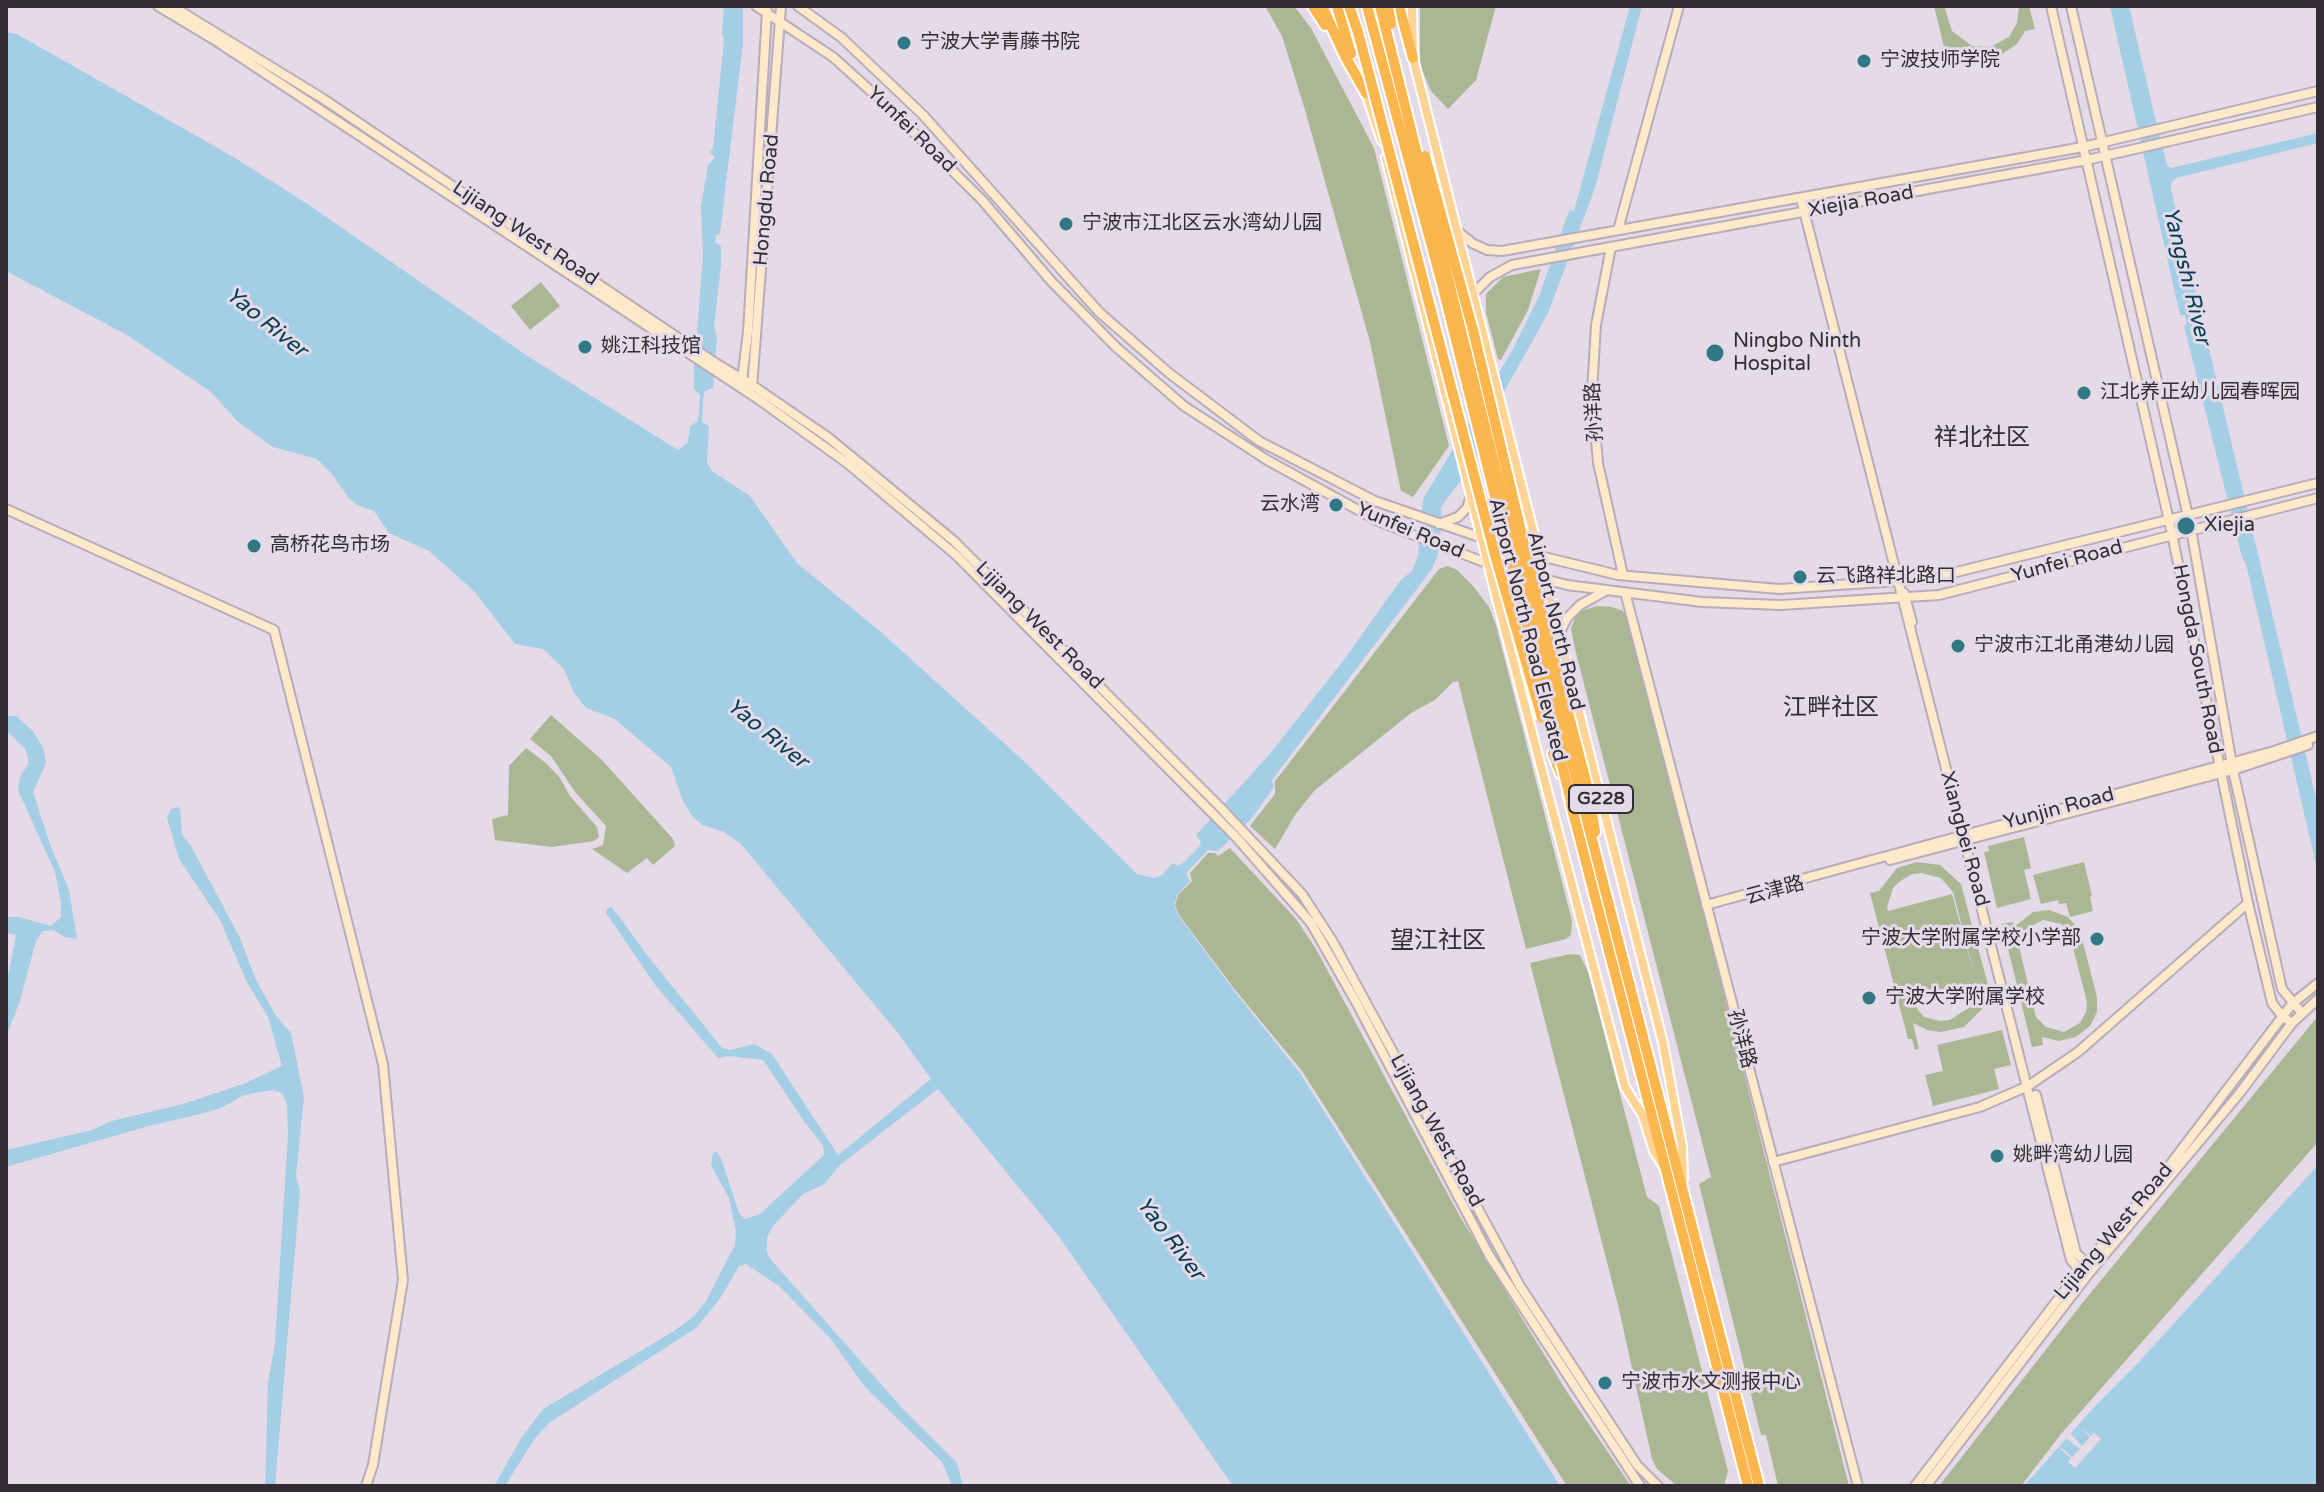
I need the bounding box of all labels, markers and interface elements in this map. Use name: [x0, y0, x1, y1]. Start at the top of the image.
place label: 宁波大学青藤书院: [920, 31, 1080, 55]
marker: 宁波大学青藤书院: [895, 34, 913, 52]
place label: 宁波技师学院: [1880, 49, 2000, 73]
marker: 宁波技师学院: [1855, 52, 1873, 70]
street label: Yunfei Road: [862, 82, 960, 178]
street label: Hongdu Road: [749, 133, 785, 267]
street label: Lijiang West Road: [447, 176, 603, 292]
street label: Xiejia Road: [1806, 181, 1916, 223]
water label: Yangshi River: [2156, 205, 2216, 347]
place label: 宁波市江北区云水湾幼儿园: [1082, 212, 1322, 236]
marker: 宁波市江北区云水湾幼儿园: [1057, 215, 1075, 233]
water label: Yao River: [220, 282, 312, 364]
place label: Ningbo Ninth Hospital: [1733, 330, 1861, 377]
place label: 姚江科技馆: [601, 335, 701, 359]
marker: 姚江科技馆: [576, 338, 594, 356]
marker: Ningbo Ninth Hospital: [1704, 342, 1726, 364]
street label: 孙洋路: [1581, 381, 1609, 443]
place label: 江北养正幼儿园春晖园: [2100, 381, 2300, 405]
marker: 江北养正幼儿园春晖园: [2075, 384, 2093, 402]
district label: 祥北社区: [1934, 425, 2030, 453]
place label: 云水湾: [1260, 493, 1320, 517]
marker: 云水湾: [1327, 496, 1345, 514]
street label: Airport North Road Elevated: [1483, 496, 1571, 764]
street label: Yunfei Road: [1353, 498, 1467, 564]
place label: Xiejia: [2204, 514, 2255, 538]
marker: Xiejia: [2175, 515, 2197, 537]
street label: Airport North Road: [1521, 529, 1589, 713]
place label: 高桥花鸟市场: [270, 534, 390, 558]
street label: Yunfei Road: [2009, 536, 2125, 588]
marker: 高桥花鸟市场: [245, 537, 263, 555]
street label: Lijiang West Road: [970, 557, 1108, 695]
street label: Hongda South Road: [2167, 562, 2227, 756]
place label: 云飞路祥北路口: [1816, 565, 1956, 589]
marker: 云飞路祥北路口: [1791, 568, 1809, 586]
place label: 宁波市江北甬港幼儿园: [1974, 634, 2174, 658]
marker: 宁波市江北甬港幼儿园: [1949, 637, 1967, 655]
water label: Yao River: [721, 693, 813, 775]
district label: 江畔社区: [1783, 695, 1879, 723]
street label: Xiangbei Road: [1934, 769, 1994, 909]
street label: Yunjin Road: [2001, 783, 2117, 835]
road number: G228: [1569, 785, 1633, 813]
street label: 云津路: [1743, 872, 1807, 910]
place label: 宁波大学附属学校小学部: [1861, 927, 2081, 951]
district label: 望江社区: [1390, 928, 1486, 956]
marker: 宁波大学附属学校小学部: [2088, 930, 2106, 948]
place label: 宁波大学附属学校: [1885, 986, 2045, 1010]
marker: 宁波大学附属学校: [1860, 989, 1878, 1007]
street label: 孙洋路: [1722, 1007, 1760, 1071]
street label: Lijiang West Road: [1384, 1050, 1488, 1212]
place label: 姚畔湾幼儿园: [2013, 1144, 2133, 1168]
marker: 姚畔湾幼儿园: [1988, 1147, 2006, 1165]
street label: Lijiang West Road: [2050, 1159, 2178, 1305]
water label: Yao River: [1130, 1192, 1210, 1286]
place label: 宁波市水文测报中心: [1621, 1371, 1801, 1395]
marker: 宁波市水文测报中心: [1596, 1374, 1614, 1392]

